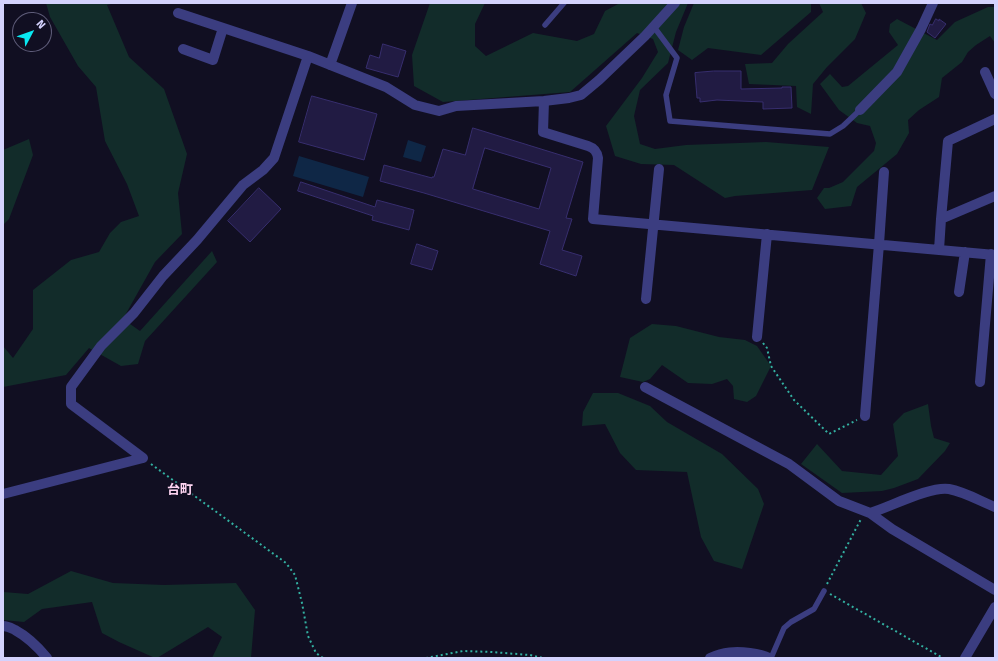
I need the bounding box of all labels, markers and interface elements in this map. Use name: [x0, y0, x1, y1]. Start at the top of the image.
north arrow: [12, 12, 52, 52]
text: N: [33, 17, 48, 31]
district label: 台町: [167, 482, 193, 498]

